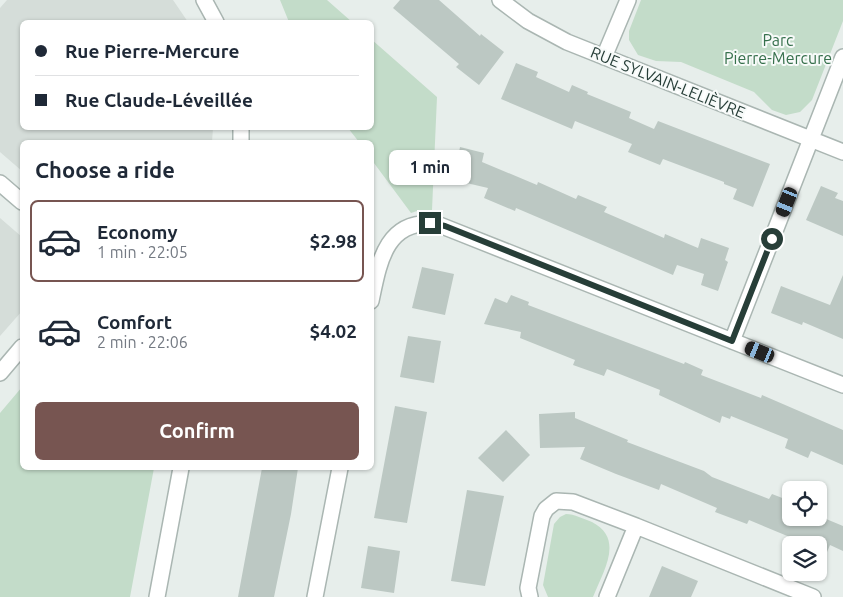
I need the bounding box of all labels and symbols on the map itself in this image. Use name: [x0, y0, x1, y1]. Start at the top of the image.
park label: Parc Pierre-Mercure: [724, 31, 832, 67]
street label: RUE SYLVAIN-LELIÈVRE: [588, 41, 749, 121]
callout: 1 min: [389, 150, 471, 186]
car: [774, 185, 799, 219]
route end: [419, 212, 441, 234]
route start: [761, 228, 783, 250]
car: [743, 339, 776, 365]

